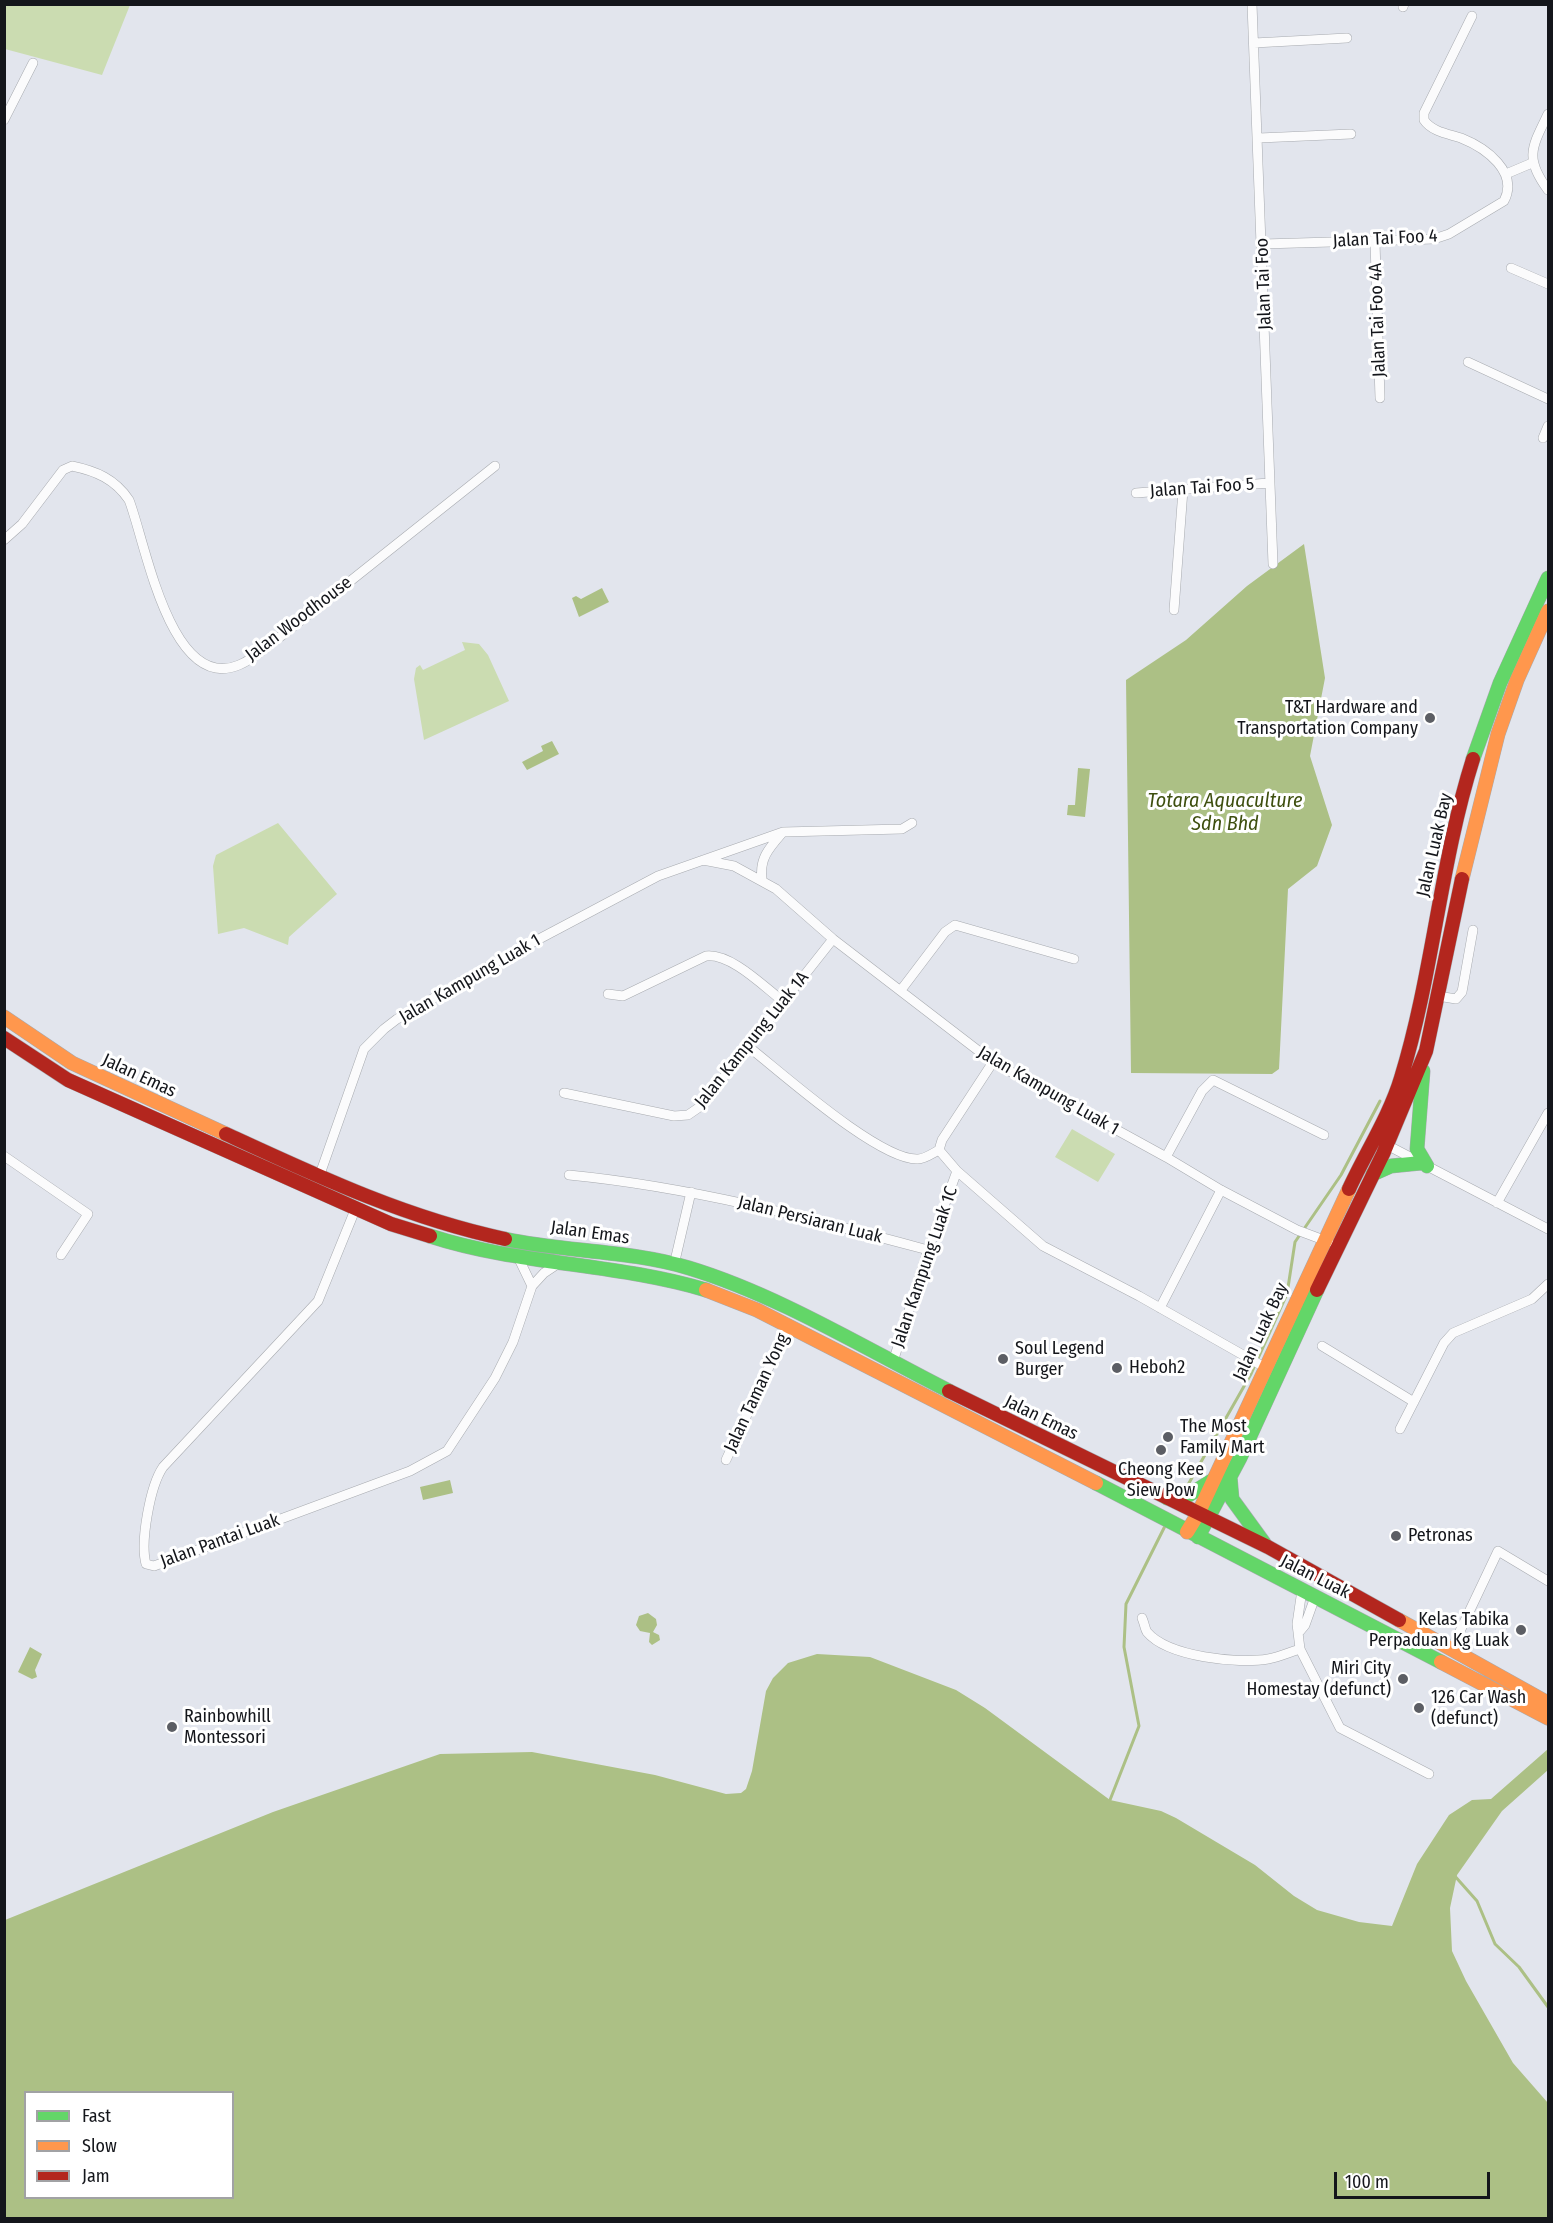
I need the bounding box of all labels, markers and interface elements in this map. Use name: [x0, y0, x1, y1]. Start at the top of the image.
street label: Jalan Tai Foo 4: [1332, 225, 1438, 253]
street label: Jalan Tai Foo: [1252, 238, 1276, 330]
street label: Jalan Tai Foo 4A: [1365, 262, 1391, 378]
street label: Jalan Tai Foo 5: [1149, 474, 1255, 502]
street label: Jalan Woodhouse: [242, 572, 356, 666]
place label: T&T Hardware and Transportation Company: [1237, 697, 1418, 740]
marker: T&T Hardware and Transportation Company: [1423, 711, 1437, 725]
water label: Totara Aquaculture Sdn Bhd: [1148, 789, 1302, 836]
street label: Jalan Luak Bay: [1413, 791, 1457, 899]
street label: Jalan Kampung Luak 1: [396, 930, 544, 1028]
street label: Jalan Kampung Luak 1A: [690, 968, 814, 1112]
street label: Jalan Kampung Luak 1: [974, 1042, 1122, 1140]
street label: Jalan Emas: [99, 1049, 179, 1103]
street label: Jalan Kampung Luak 1C: [887, 1184, 963, 1350]
street label: Jalan Persiaran Luak: [736, 1192, 884, 1248]
street label: Jalan Emas: [549, 1217, 631, 1249]
street label: Jalan Luak Bay: [1229, 1280, 1293, 1384]
street label: Jalan Taman Yong: [720, 1330, 794, 1456]
place label: Soul Legend Burger: [1015, 1338, 1104, 1380]
marker: Soul Legend Burger: [996, 1352, 1010, 1366]
place label: Heboh2: [1129, 1357, 1185, 1379]
marker: Heboh2: [1110, 1361, 1124, 1375]
street label: Jalan Emas: [1001, 1391, 1081, 1445]
place label: The Most Family Mart: [1180, 1416, 1265, 1458]
marker: The Most Family Mart: [1161, 1430, 1175, 1444]
marker: Cheong Kee Siew Pow: [1154, 1443, 1168, 1457]
place label: Cheong Kee Siew Pow: [1118, 1459, 1204, 1502]
street label: Jalan Pantai Luak: [157, 1509, 283, 1573]
place label: Petronas: [1408, 1525, 1473, 1547]
marker: Petronas: [1389, 1529, 1403, 1543]
street label: Jalan Luak: [1277, 1550, 1353, 1604]
place label: Kelas Tabika Perpaduan Kg Luak: [1369, 1609, 1509, 1652]
marker: Kelas Tabika Perpaduan Kg Luak: [1514, 1623, 1528, 1637]
place label: Miri City Homestay (defunct): [1246, 1658, 1391, 1700]
marker: Miri City Homestay (defunct): [1396, 1672, 1410, 1686]
place label: 126 Car Wash (defunct): [1431, 1687, 1526, 1730]
marker: 126 Car Wash (defunct): [1412, 1701, 1426, 1715]
place label: Rainbowhill Montessori: [184, 1706, 271, 1748]
marker: Rainbowhill Montessori: [165, 1720, 179, 1734]
legend: [24, 2091, 234, 2199]
text: Fast: [82, 2105, 111, 2127]
text: Slow: [82, 2135, 117, 2157]
scale bar: [1337, 2160, 1493, 2198]
text: Jam: [82, 2165, 110, 2187]
text: 100 m: [1345, 2171, 1389, 2193]

